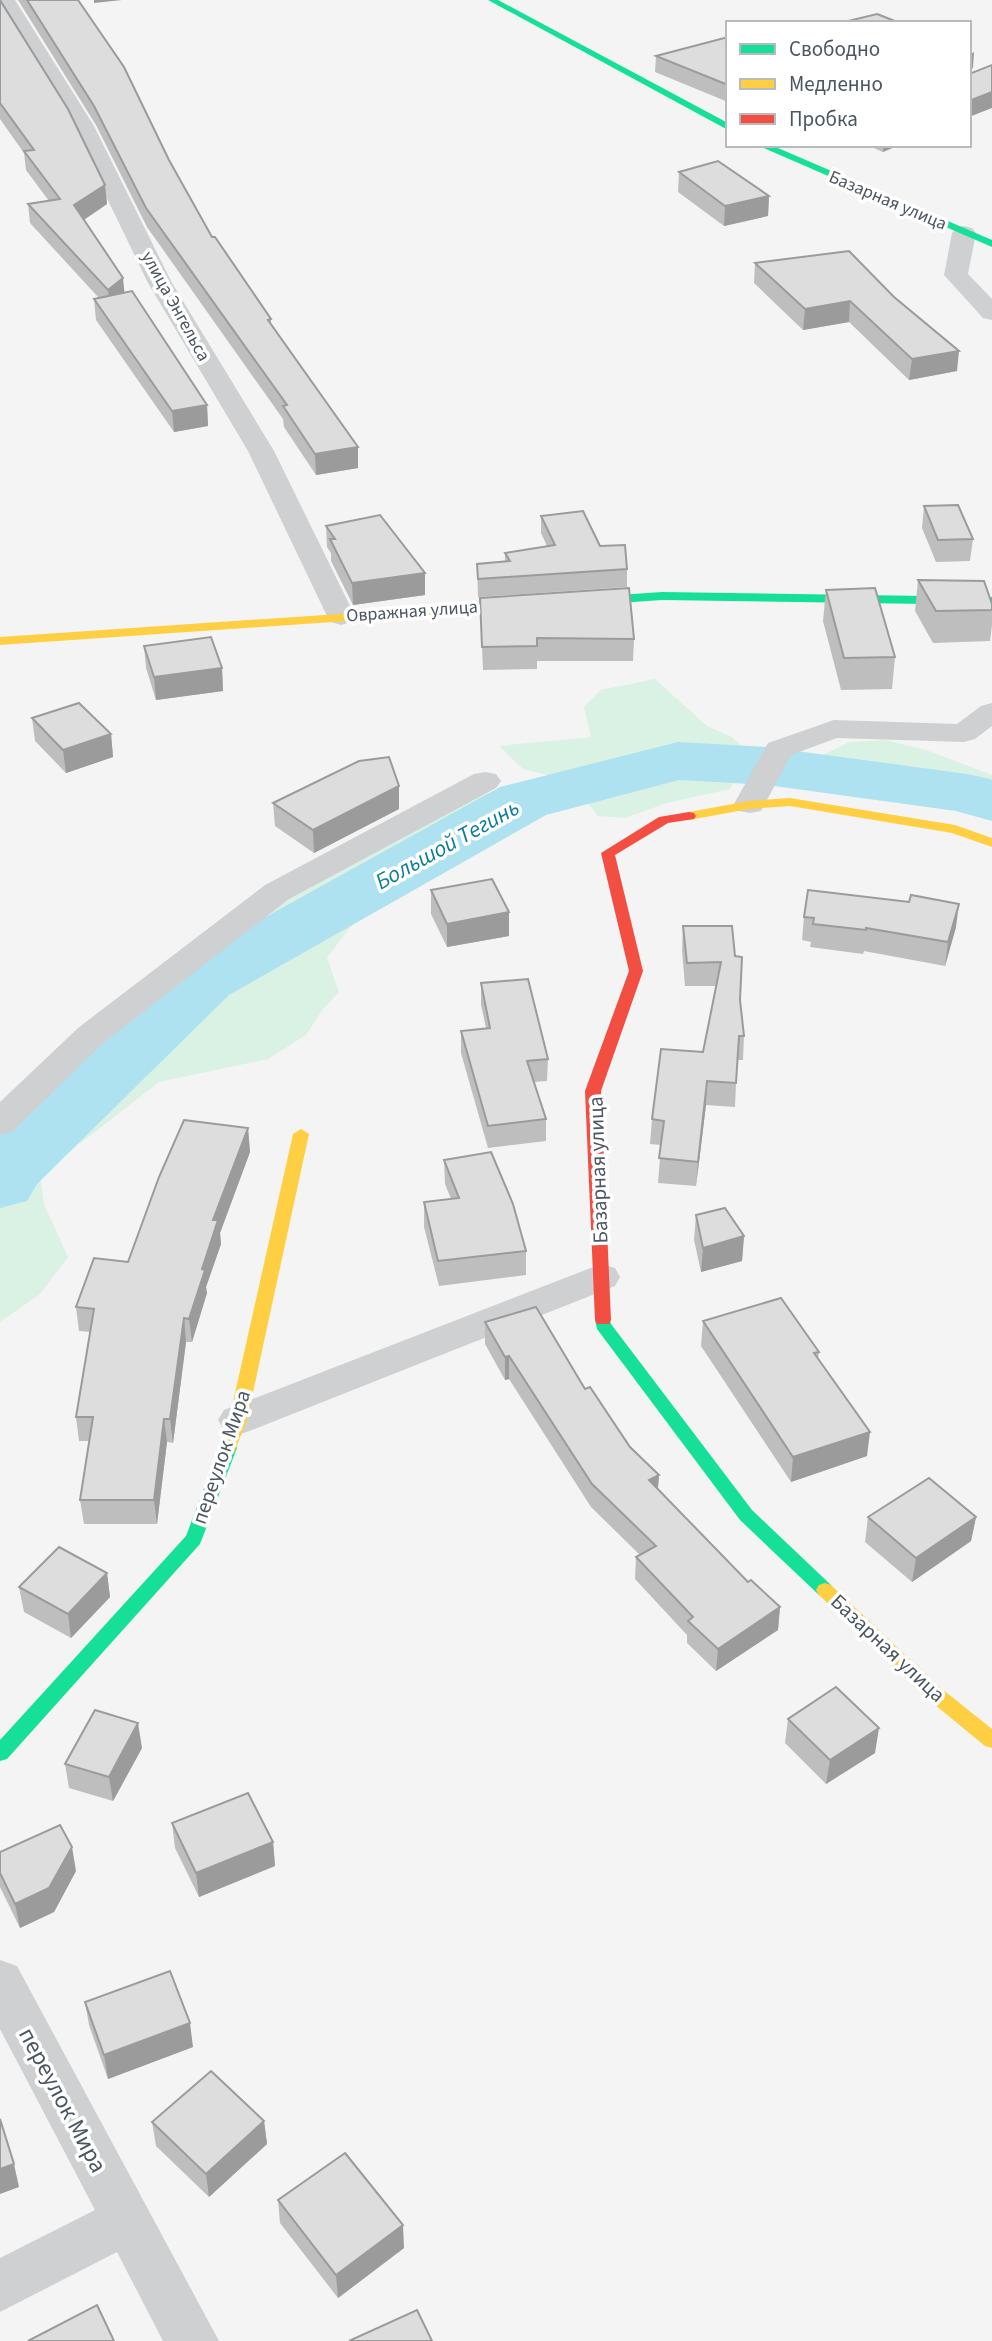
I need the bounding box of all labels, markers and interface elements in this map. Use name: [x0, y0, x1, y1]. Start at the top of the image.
legend: [726, 21, 971, 147]
text: Свободно: [789, 34, 880, 64]
text: Медленно: [789, 69, 883, 99]
text: Пробка: [789, 104, 858, 134]
street label: Базарная улица: [825, 164, 951, 237]
street label: улица Энгельса: [135, 247, 216, 366]
street label: Овражная улица: [346, 594, 479, 629]
water label: Большой Тегинь: [369, 791, 525, 898]
street label: Базарная улица: [580, 1096, 616, 1244]
street label: переулок Мира: [184, 1386, 258, 1528]
street label: Базарная улица: [824, 1587, 952, 1709]
street label: переулок Мира: [10, 2021, 116, 2179]

